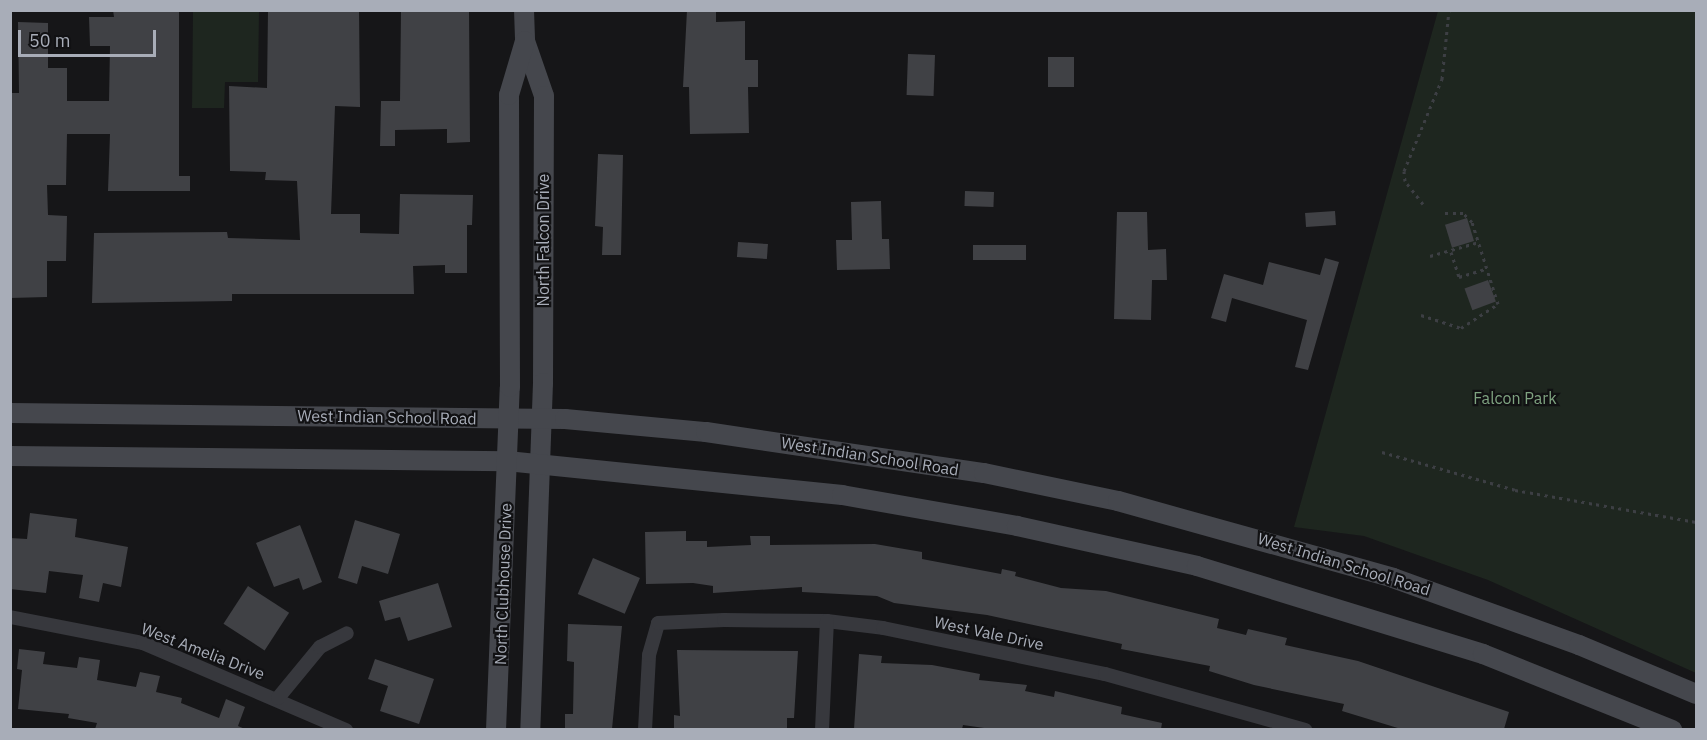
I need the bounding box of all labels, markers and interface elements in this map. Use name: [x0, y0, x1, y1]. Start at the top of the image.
scale bar: [21, 18, 159, 56]
text: 50 m: [29, 29, 71, 52]
street label: North Falcon Drive: [533, 174, 553, 306]
park label: Falcon Park: [1473, 388, 1557, 408]
street label: West Indian School Road: [297, 406, 477, 428]
street label: West Indian School Road: [780, 432, 960, 480]
street label: North Clubhouse Drive: [491, 503, 515, 665]
street label: West Indian School Road: [1255, 529, 1433, 599]
street label: West Vale Drive: [932, 612, 1046, 654]
street label: West Amelia Drive: [139, 619, 267, 683]

